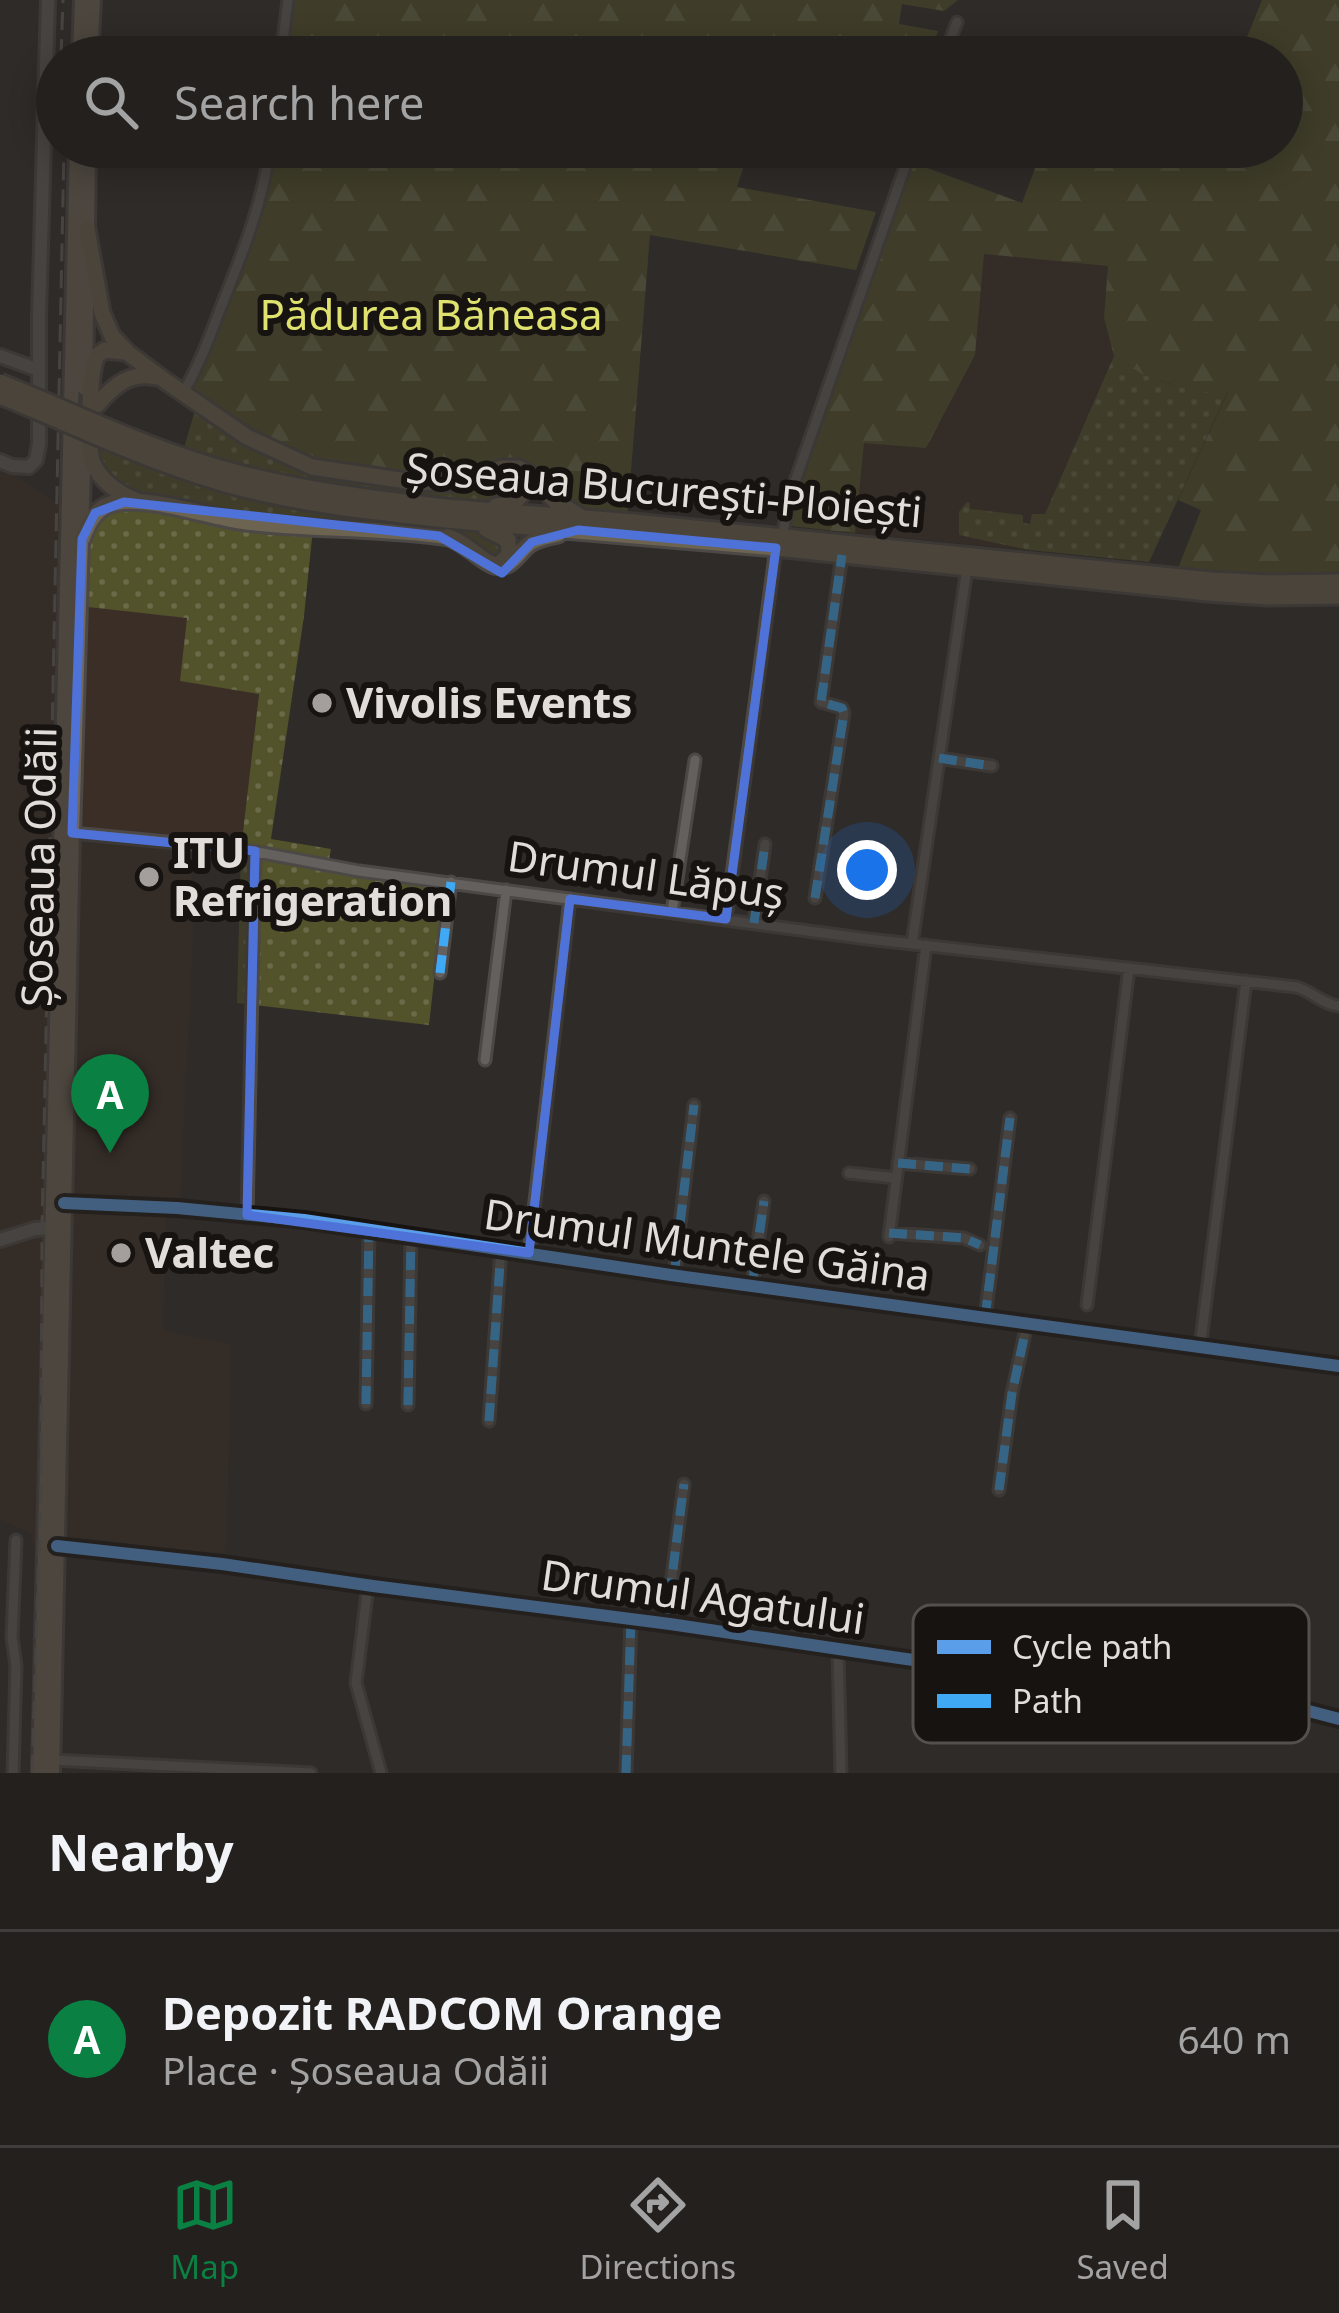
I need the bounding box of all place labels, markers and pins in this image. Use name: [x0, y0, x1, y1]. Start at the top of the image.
place label: Vivolis Events: [346, 673, 632, 730]
marker: Vivolis Events: [309, 690, 335, 716]
place label: ITU Refrigeration: [173, 823, 452, 928]
marker: ITU Refrigeration: [136, 864, 162, 890]
pin: A: [71, 1054, 149, 1153]
place label: Valtec: [145, 1223, 274, 1280]
marker: Valtec: [108, 1240, 134, 1266]

